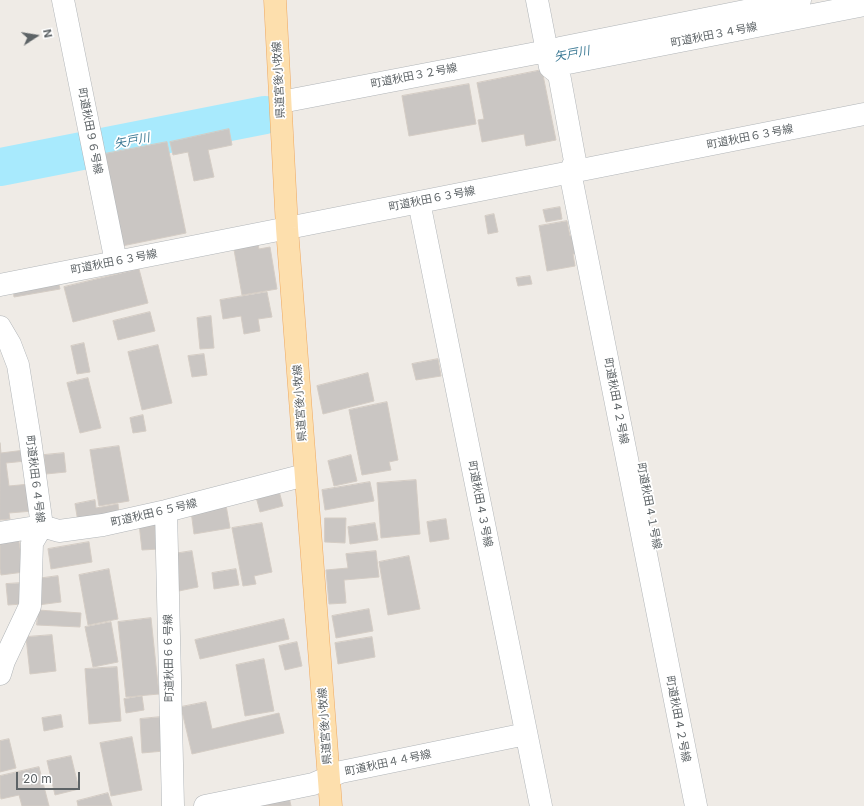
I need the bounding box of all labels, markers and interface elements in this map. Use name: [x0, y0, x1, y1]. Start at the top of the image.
north arrow: [16, 16, 56, 56]
street label: 町道秋田３４号線: [670, 20, 758, 50]
text: N: [40, 28, 55, 39]
street label: 県道宮後小牧線: [270, 41, 288, 119]
water label: 矢戸川: [553, 43, 591, 65]
street label: 町道秋田３２号線: [370, 61, 458, 91]
street label: 町道秋田９６号線: [75, 87, 105, 175]
street label: 町道秋田６３号線: [706, 122, 794, 152]
water label: 矢戸川: [113, 130, 151, 152]
street label: 町道秋田６３号線: [388, 184, 476, 214]
street label: 町道秋田６３号線: [70, 247, 158, 277]
street label: 町道秋田４２号線: [601, 357, 631, 445]
street label: 県道宮後小牧線: [291, 364, 309, 442]
street label: 町道秋田６４号線: [23, 435, 47, 523]
street label: 町道秋田４３号線: [465, 460, 495, 548]
street label: 町道秋田４１号線: [634, 462, 664, 550]
street label: 町道秋田６５号線: [110, 497, 198, 529]
street label: 町道秋田６６号線: [162, 614, 176, 702]
street label: 町道秋田４２号線: [663, 675, 693, 763]
street label: 県道宮後小牧線: [316, 687, 334, 765]
street label: 町道秋田４４号線: [344, 747, 432, 779]
scale bar: [18, 764, 82, 790]
text: 20 m: [23, 771, 52, 786]

